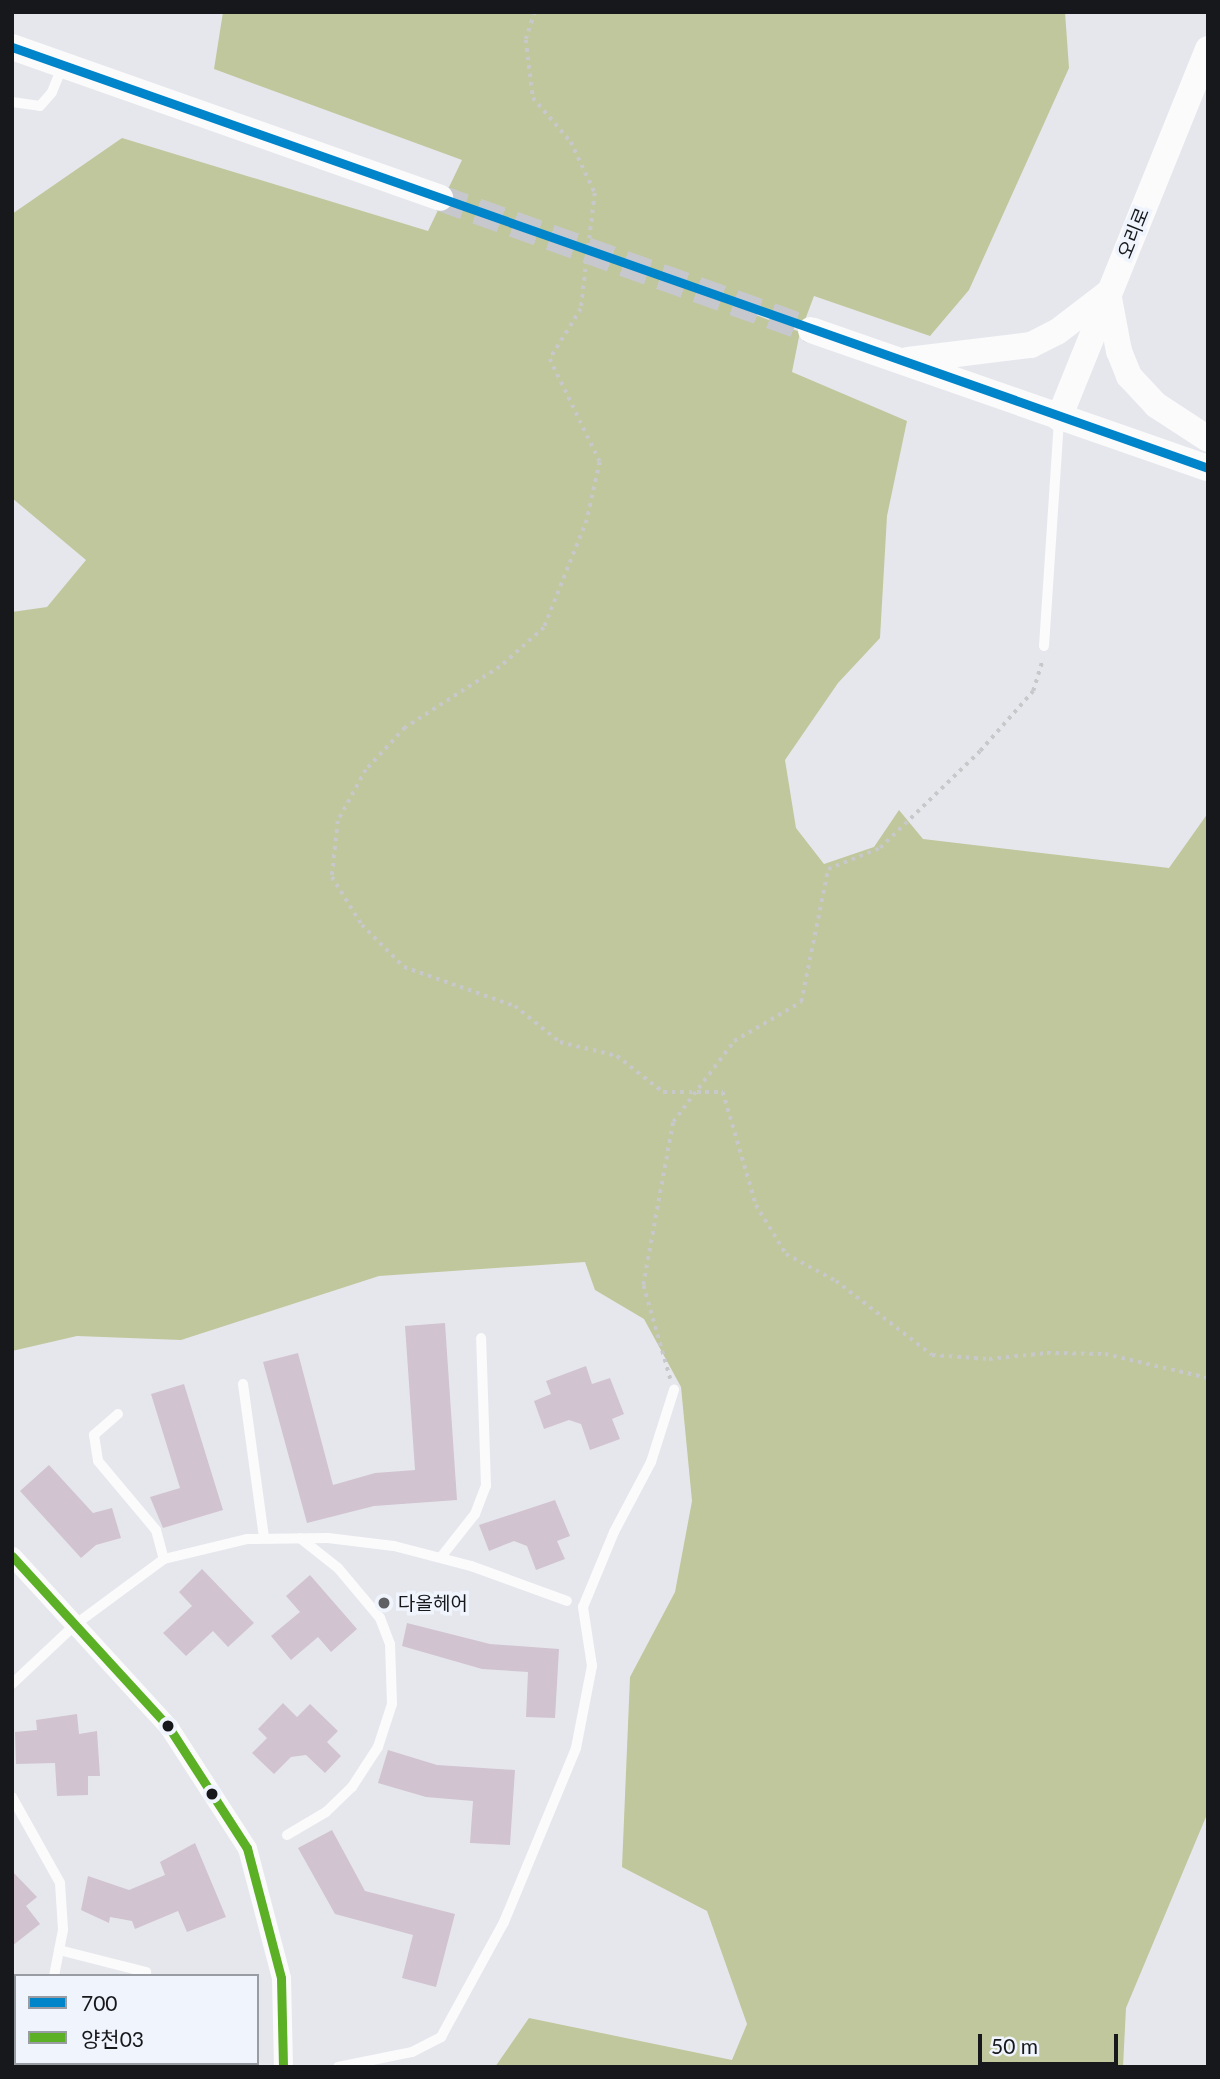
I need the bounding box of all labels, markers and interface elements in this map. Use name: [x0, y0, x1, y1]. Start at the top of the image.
street label: 오리로: [1113, 204, 1153, 262]
place label: 다올헤어: [398, 1592, 468, 1614]
marker: 다올헤어: [376, 1595, 392, 1611]
unlabelled marker: [161, 1719, 175, 1733]
unlabelled marker: [205, 1787, 219, 1801]
legend: [14, 1974, 259, 2065]
text: 700: [81, 1990, 118, 2015]
scale bar: [982, 2020, 1122, 2064]
text: 양천03: [81, 2026, 144, 2051]
text: 50 m: [991, 2033, 1038, 2058]

